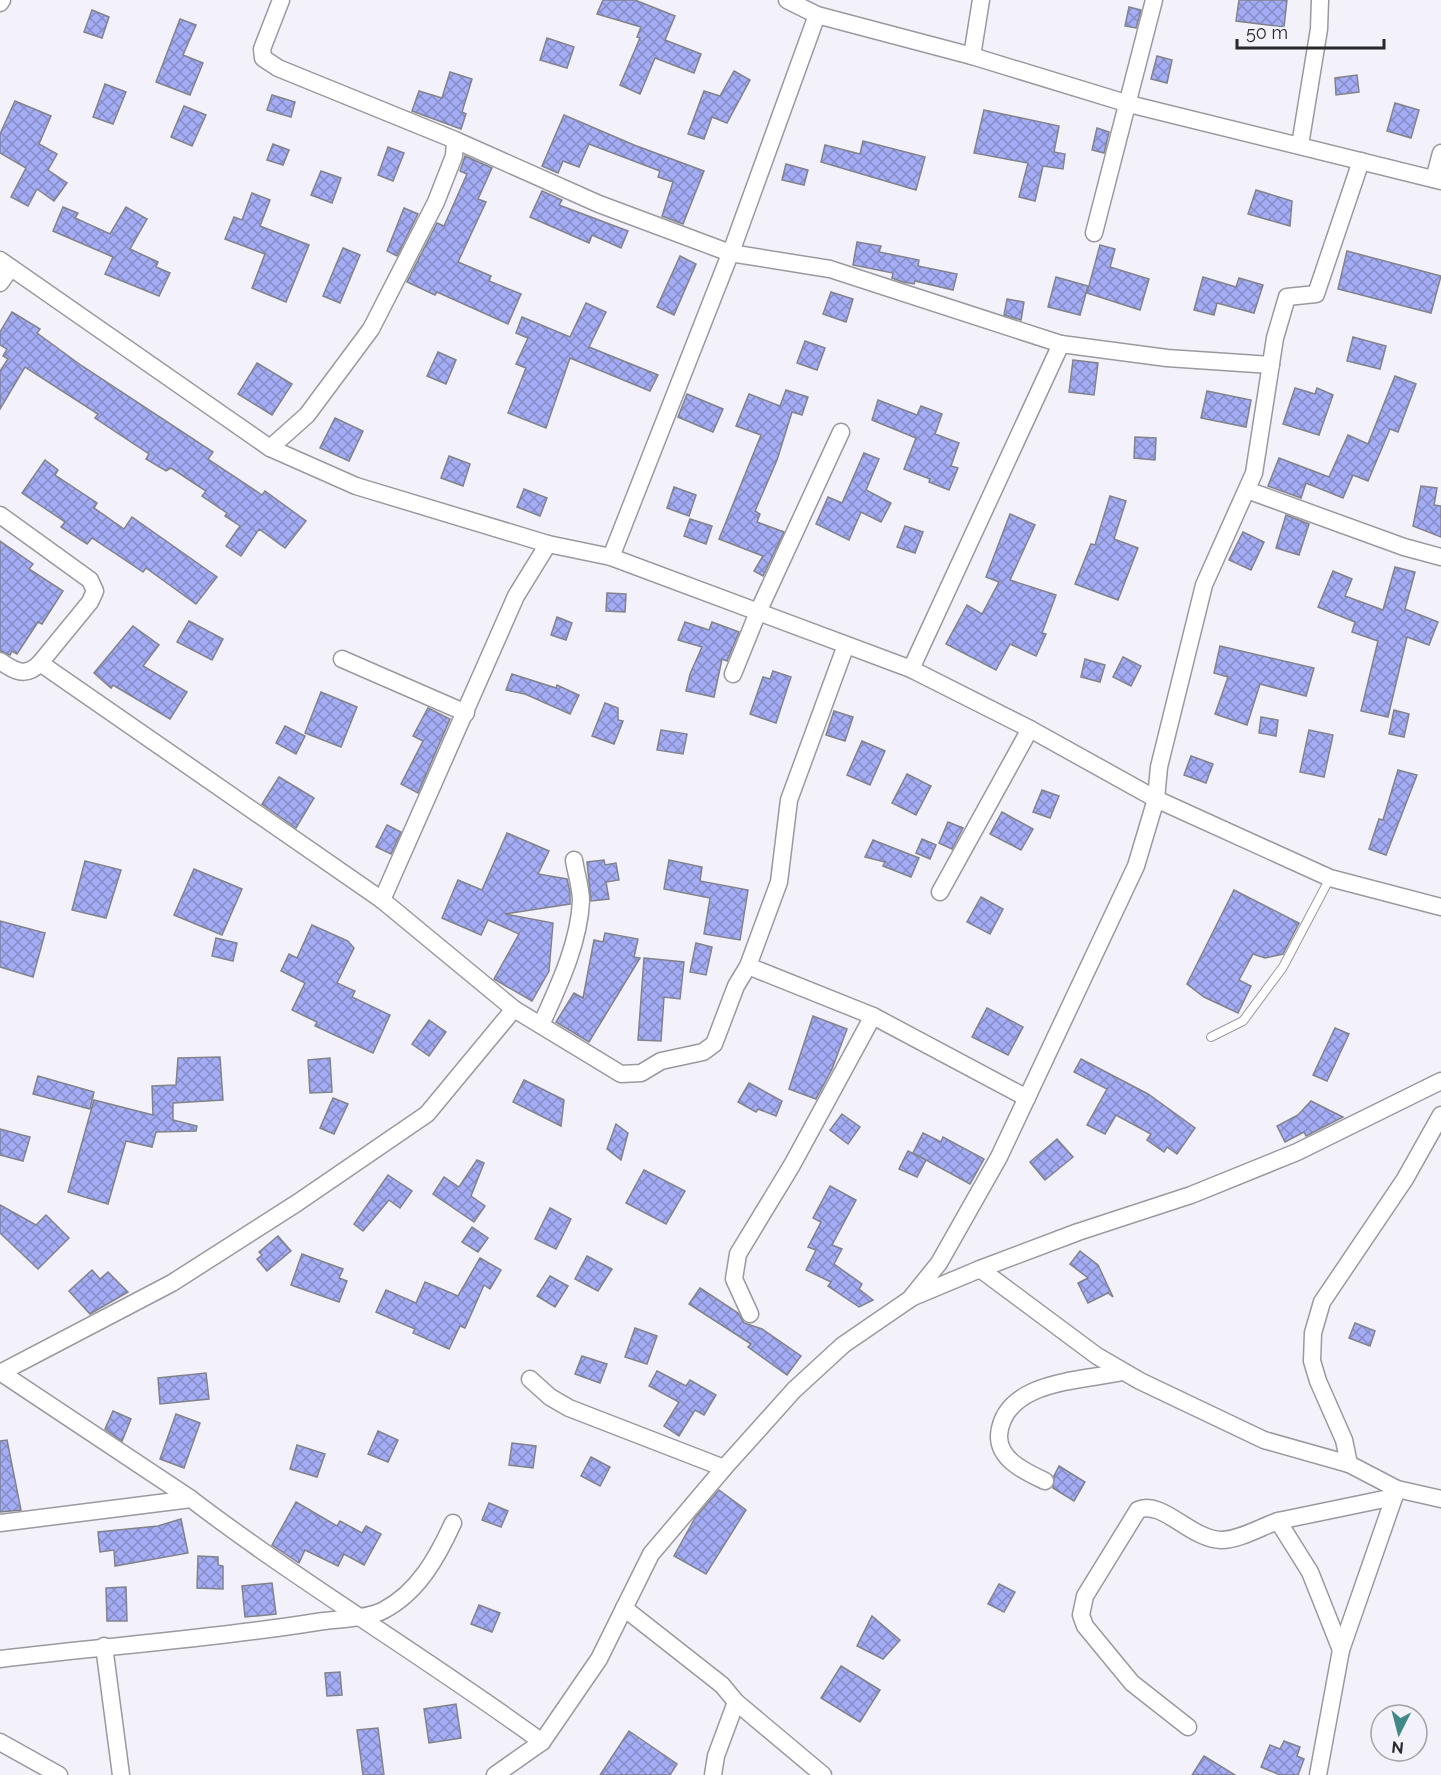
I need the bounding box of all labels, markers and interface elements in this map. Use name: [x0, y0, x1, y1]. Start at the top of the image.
scale bar: [1237, 12, 1384, 50]
text: 50 m: [1246, 22, 1288, 43]
north arrow: [1369, 1703, 1429, 1763]
text: N: [1390, 1737, 1405, 1758]

